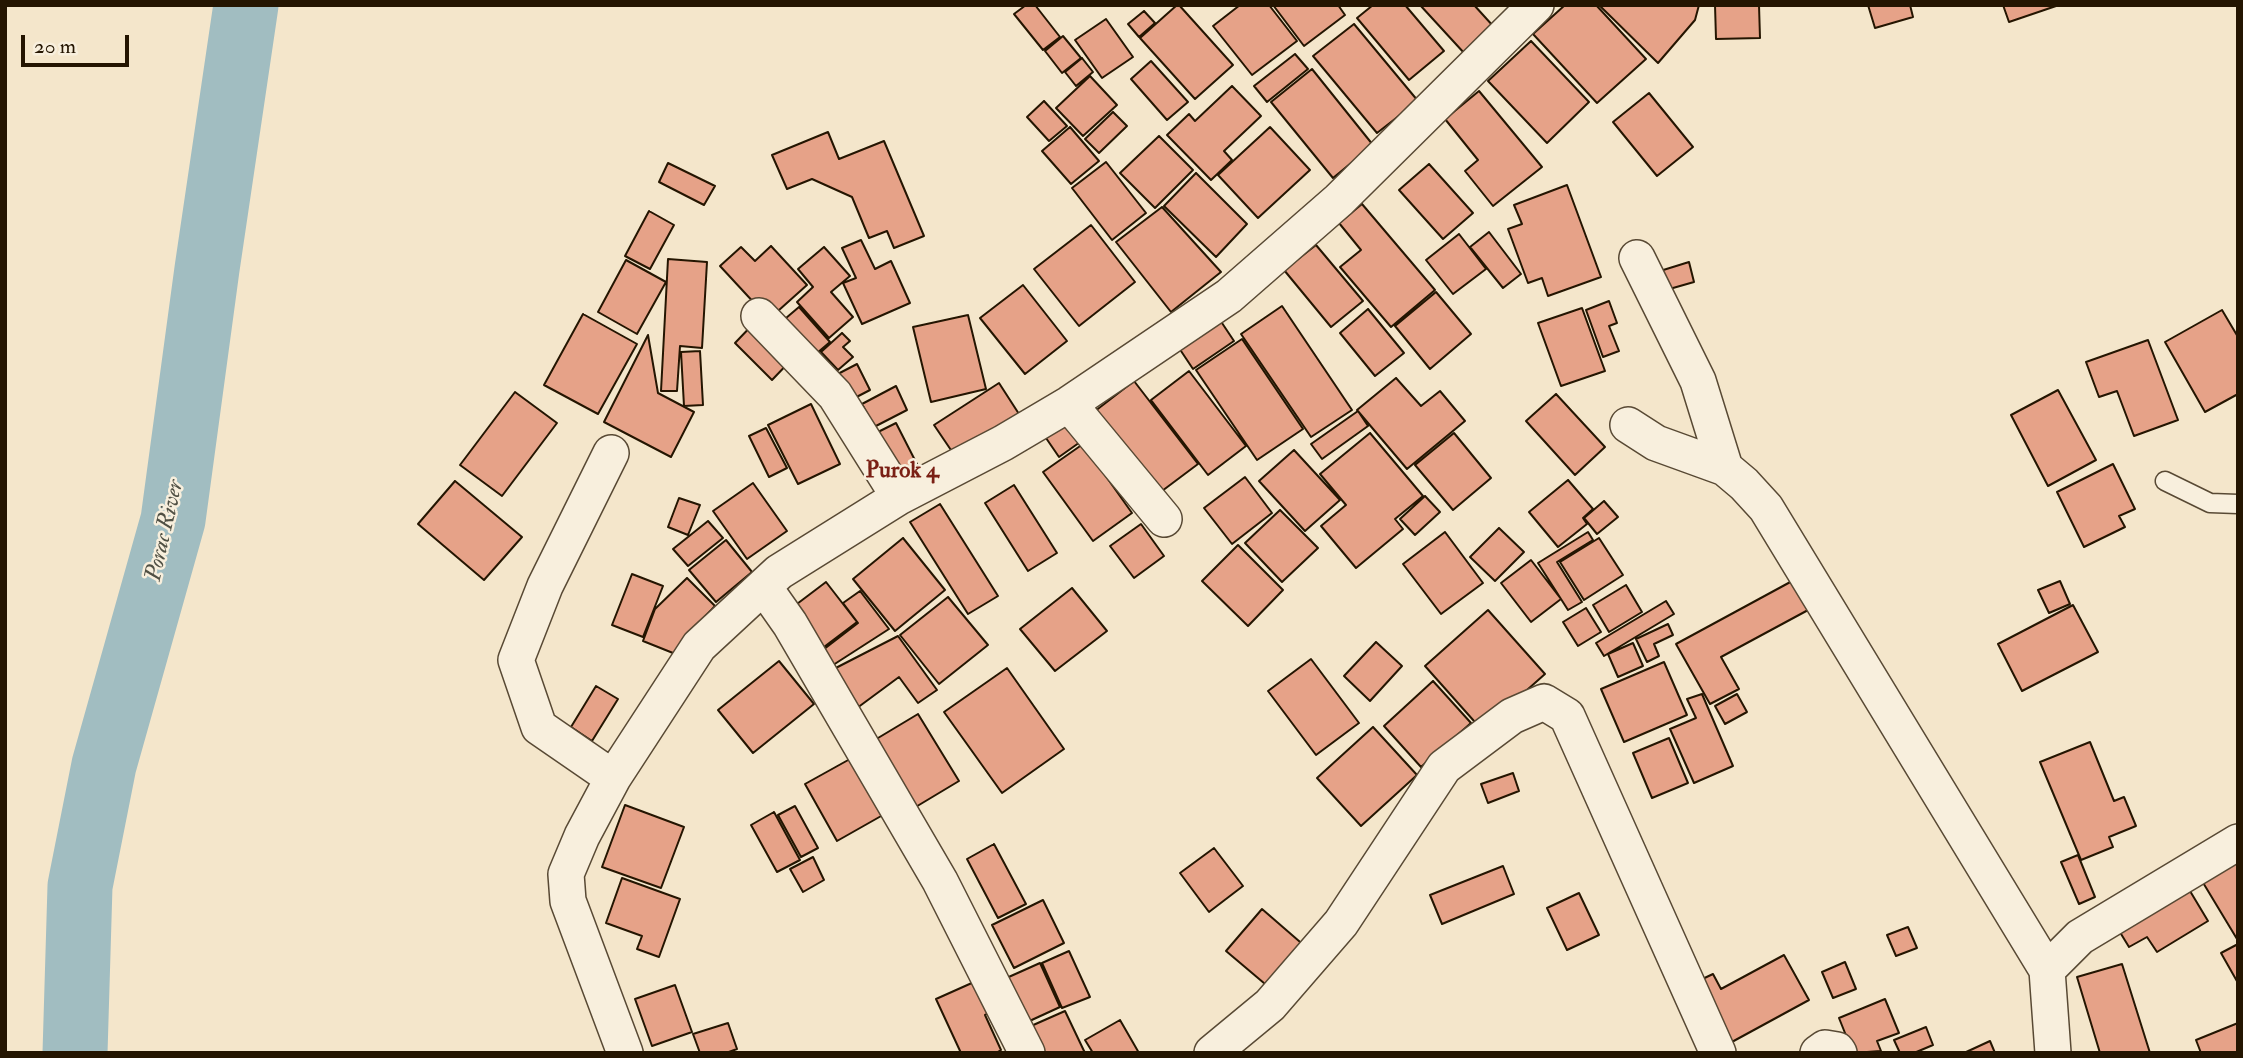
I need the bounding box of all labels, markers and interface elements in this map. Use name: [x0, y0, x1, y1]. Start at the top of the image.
scale bar: [24, 21, 133, 65]
text: 20 m: [34, 33, 76, 60]
district label: Purok 4: [865, 458, 939, 486]
water label: Porac River: [141, 478, 191, 584]

